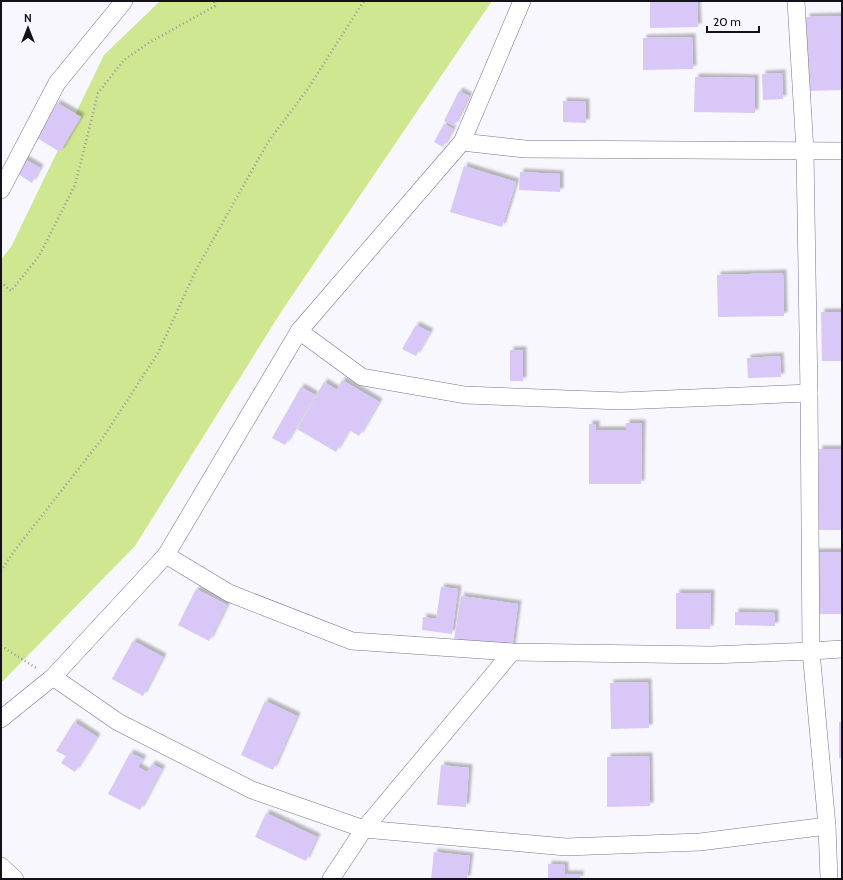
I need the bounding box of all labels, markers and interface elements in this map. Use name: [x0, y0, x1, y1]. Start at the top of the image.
north arrow: [8, 8, 48, 48]
scale bar: [707, 8, 759, 34]
text: N: [24, 11, 32, 25]
text: 20 m: [713, 14, 741, 29]

